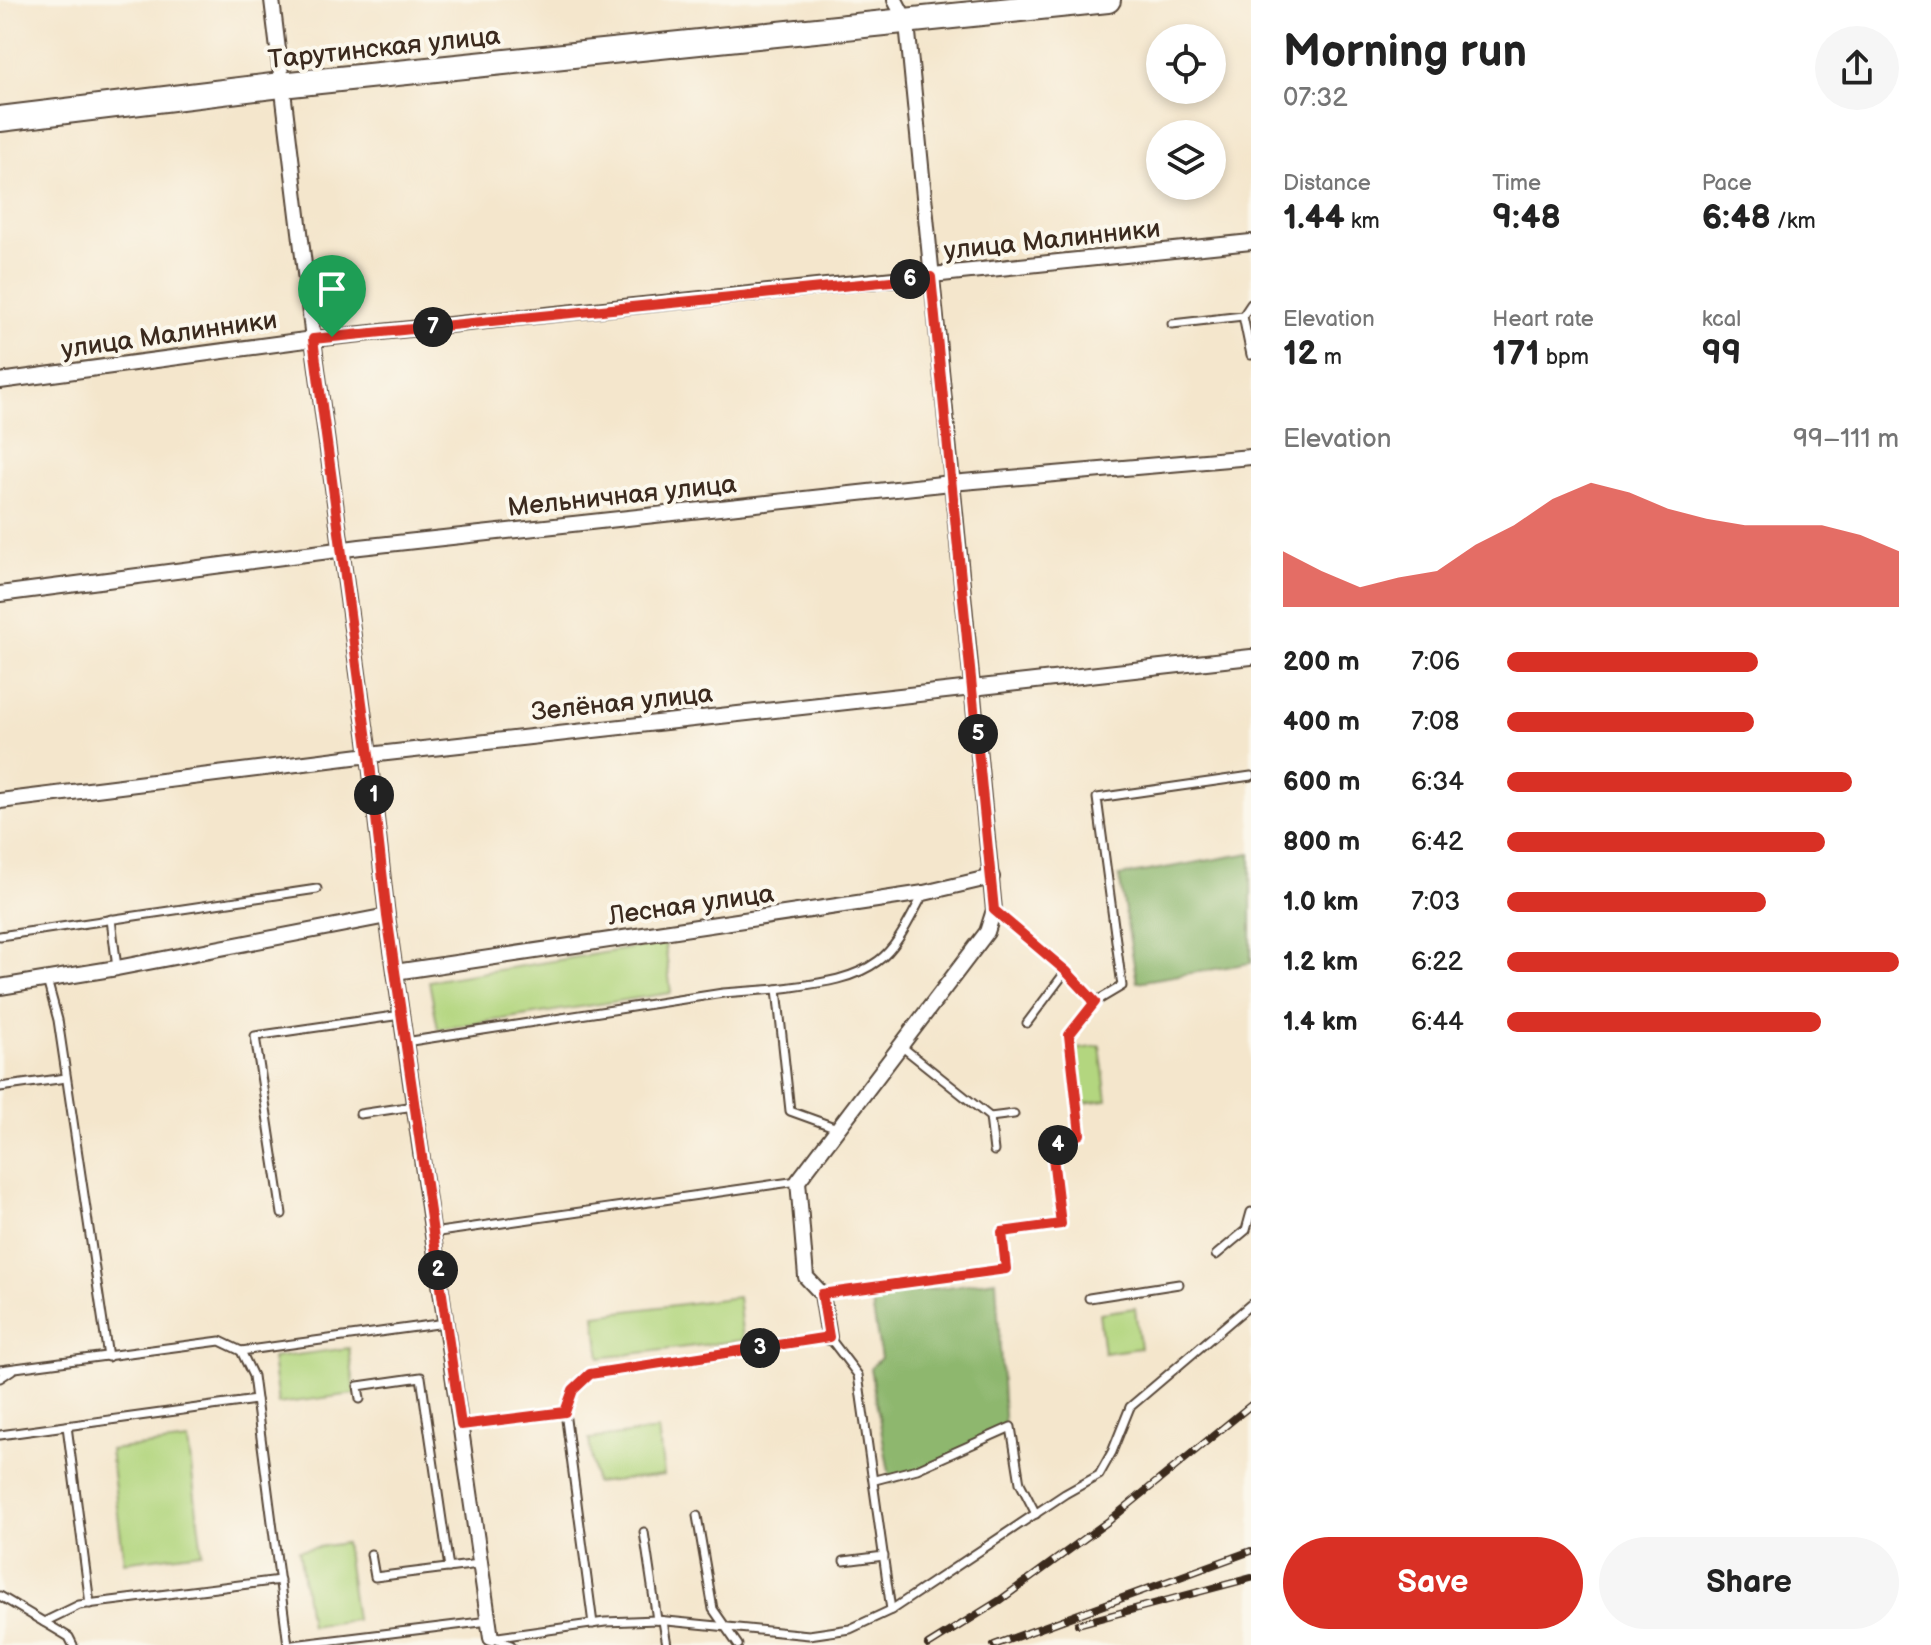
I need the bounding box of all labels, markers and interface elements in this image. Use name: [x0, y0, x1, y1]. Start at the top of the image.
street label: Тарутинская улица: [266, 21, 502, 76]
map controls: [1146, 24, 1226, 200]
button: locate: [1146, 24, 1226, 104]
text: Morning run: [1283, 26, 1527, 79]
button: share: [1815, 26, 1899, 110]
text: 07:32: [1283, 83, 1348, 114]
button: layers: [1146, 120, 1226, 200]
text: Distance: [1283, 170, 1371, 197]
text: Time: [1492, 170, 1541, 197]
text: Pace: [1702, 170, 1752, 197]
text: 1.44: [1283, 197, 1345, 238]
text: 9:48: [1492, 197, 1561, 238]
text: 6:48: [1702, 197, 1771, 238]
text: km: [1345, 208, 1380, 235]
text: /km: [1771, 208, 1816, 235]
street label: улица Малинники: [942, 214, 1162, 267]
pin: [298, 255, 366, 337]
pin: 6: [890, 259, 930, 299]
text: 6: [903, 265, 917, 292]
icon: arrive: [310, 267, 354, 311]
street label: улица Малинники: [59, 305, 279, 366]
text: Elevation: [1283, 306, 1375, 333]
text: Heart rate: [1492, 306, 1594, 333]
text: kcal: [1702, 306, 1741, 333]
pin: 7: [413, 307, 453, 347]
text: 7: [427, 313, 439, 340]
text: 12: [1283, 333, 1318, 374]
text: 171: [1492, 333, 1540, 374]
text: 99: [1702, 333, 1742, 374]
text: m: [1318, 344, 1342, 371]
text: bpm: [1540, 344, 1589, 371]
text: Elevation: [1283, 424, 1391, 455]
text: 99–111 m: [1793, 424, 1899, 455]
street label: Мельничная улица: [506, 469, 738, 524]
text: 200 m: [1283, 647, 1360, 678]
text: 7:06: [1411, 647, 1460, 678]
street label: Зелёная улица: [530, 679, 714, 728]
text: 400 m: [1283, 707, 1360, 738]
text: 7:08: [1411, 707, 1459, 738]
pin: 5: [958, 714, 998, 754]
text: 5: [972, 720, 984, 747]
text: 600 m: [1283, 767, 1360, 798]
text: 6:34: [1411, 767, 1464, 798]
pin: 1: [354, 775, 394, 815]
text: 1: [369, 781, 379, 808]
text: 800 m: [1283, 827, 1360, 858]
text: 6:42: [1411, 827, 1463, 858]
street label: Лесная улица: [605, 878, 776, 933]
text: 1.0 km: [1283, 887, 1359, 918]
text: 7:03: [1411, 887, 1460, 918]
text: 1.2 km: [1283, 947, 1358, 978]
text: 6:22: [1411, 947, 1463, 978]
text: 1.4 km: [1283, 1007, 1358, 1038]
text: 6:44: [1411, 1007, 1464, 1038]
pin: 4: [1038, 1125, 1078, 1165]
text: 4: [1052, 1131, 1064, 1158]
pin: 2: [418, 1250, 458, 1290]
text: 2: [431, 1256, 445, 1283]
pin: 3: [740, 1328, 780, 1368]
text: 3: [754, 1334, 766, 1361]
button: Save: [1283, 1537, 1583, 1629]
button: Share: [1599, 1537, 1899, 1629]

